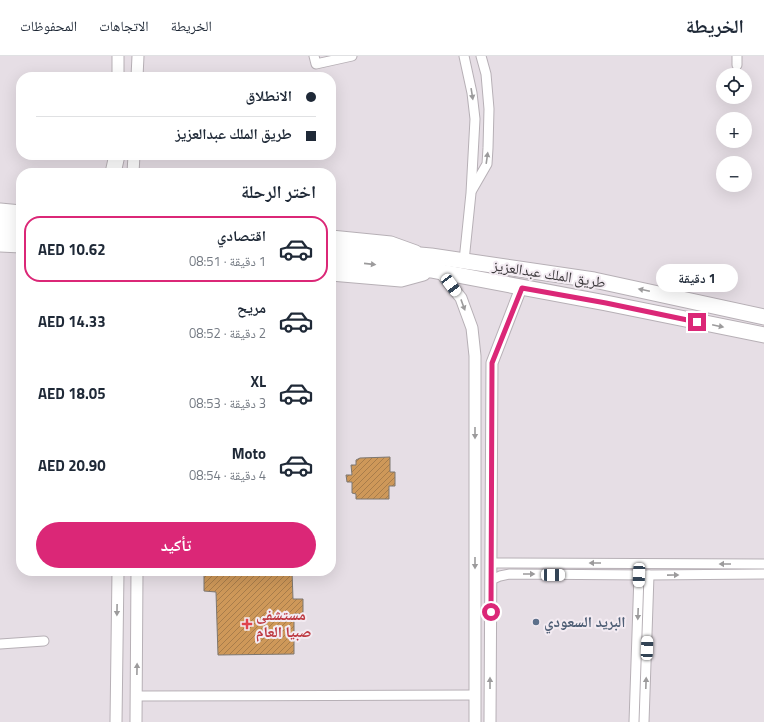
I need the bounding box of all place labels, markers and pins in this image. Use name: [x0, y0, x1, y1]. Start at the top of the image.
place label: مستشفى صبيا العام: [256, 603, 311, 643]
place label: البريد السعودي: [544, 610, 626, 634]
marker: البريد السعودي: [531, 617, 541, 627]
marker: مستشفى صبيا العام: [241, 618, 253, 630]

